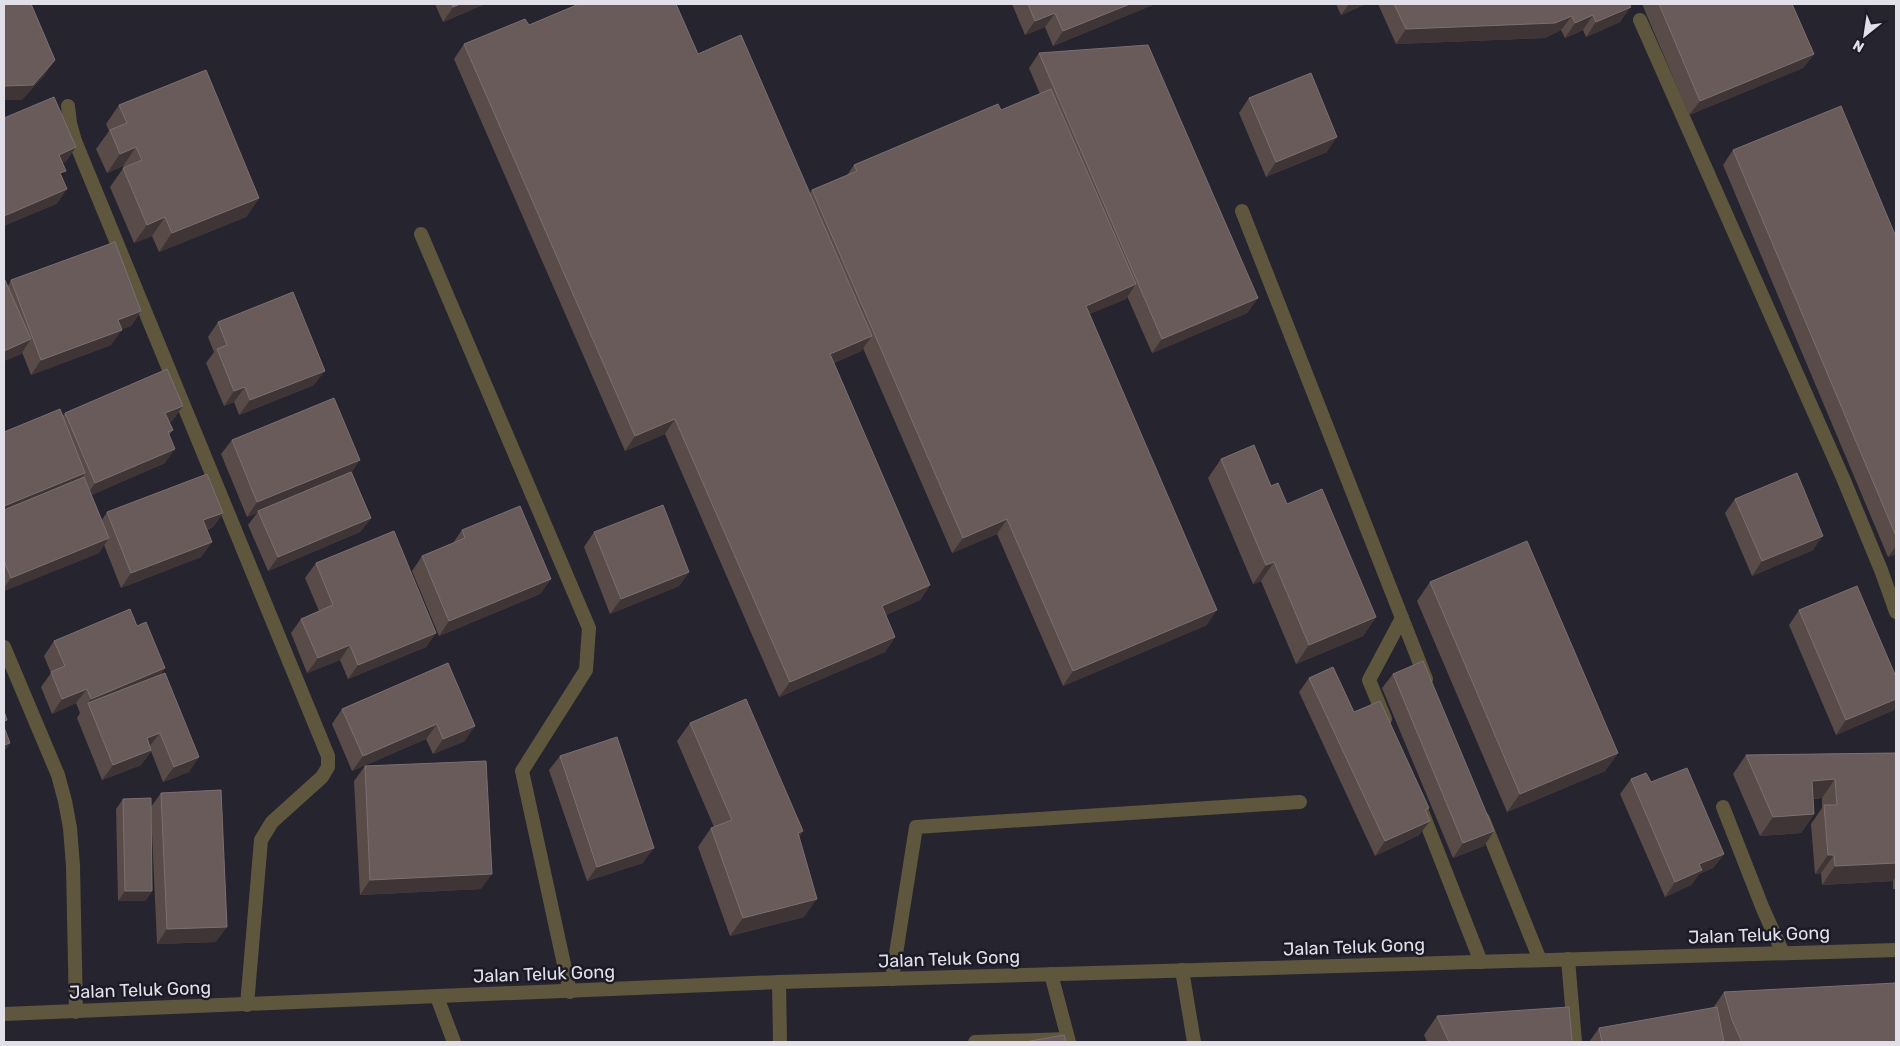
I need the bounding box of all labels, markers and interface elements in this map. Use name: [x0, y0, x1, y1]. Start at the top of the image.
north arrow: [1840, 10, 1890, 60]
text: N: [1850, 36, 1867, 56]
street label: Jalan Teluk Gong: [1688, 922, 1830, 948]
street label: Jalan Teluk Gong: [1283, 934, 1425, 960]
street label: Jalan Teluk Gong: [878, 946, 1020, 972]
street label: Jalan Teluk Gong: [473, 961, 615, 987]
street label: Jalan Teluk Gong: [69, 977, 211, 1003]

